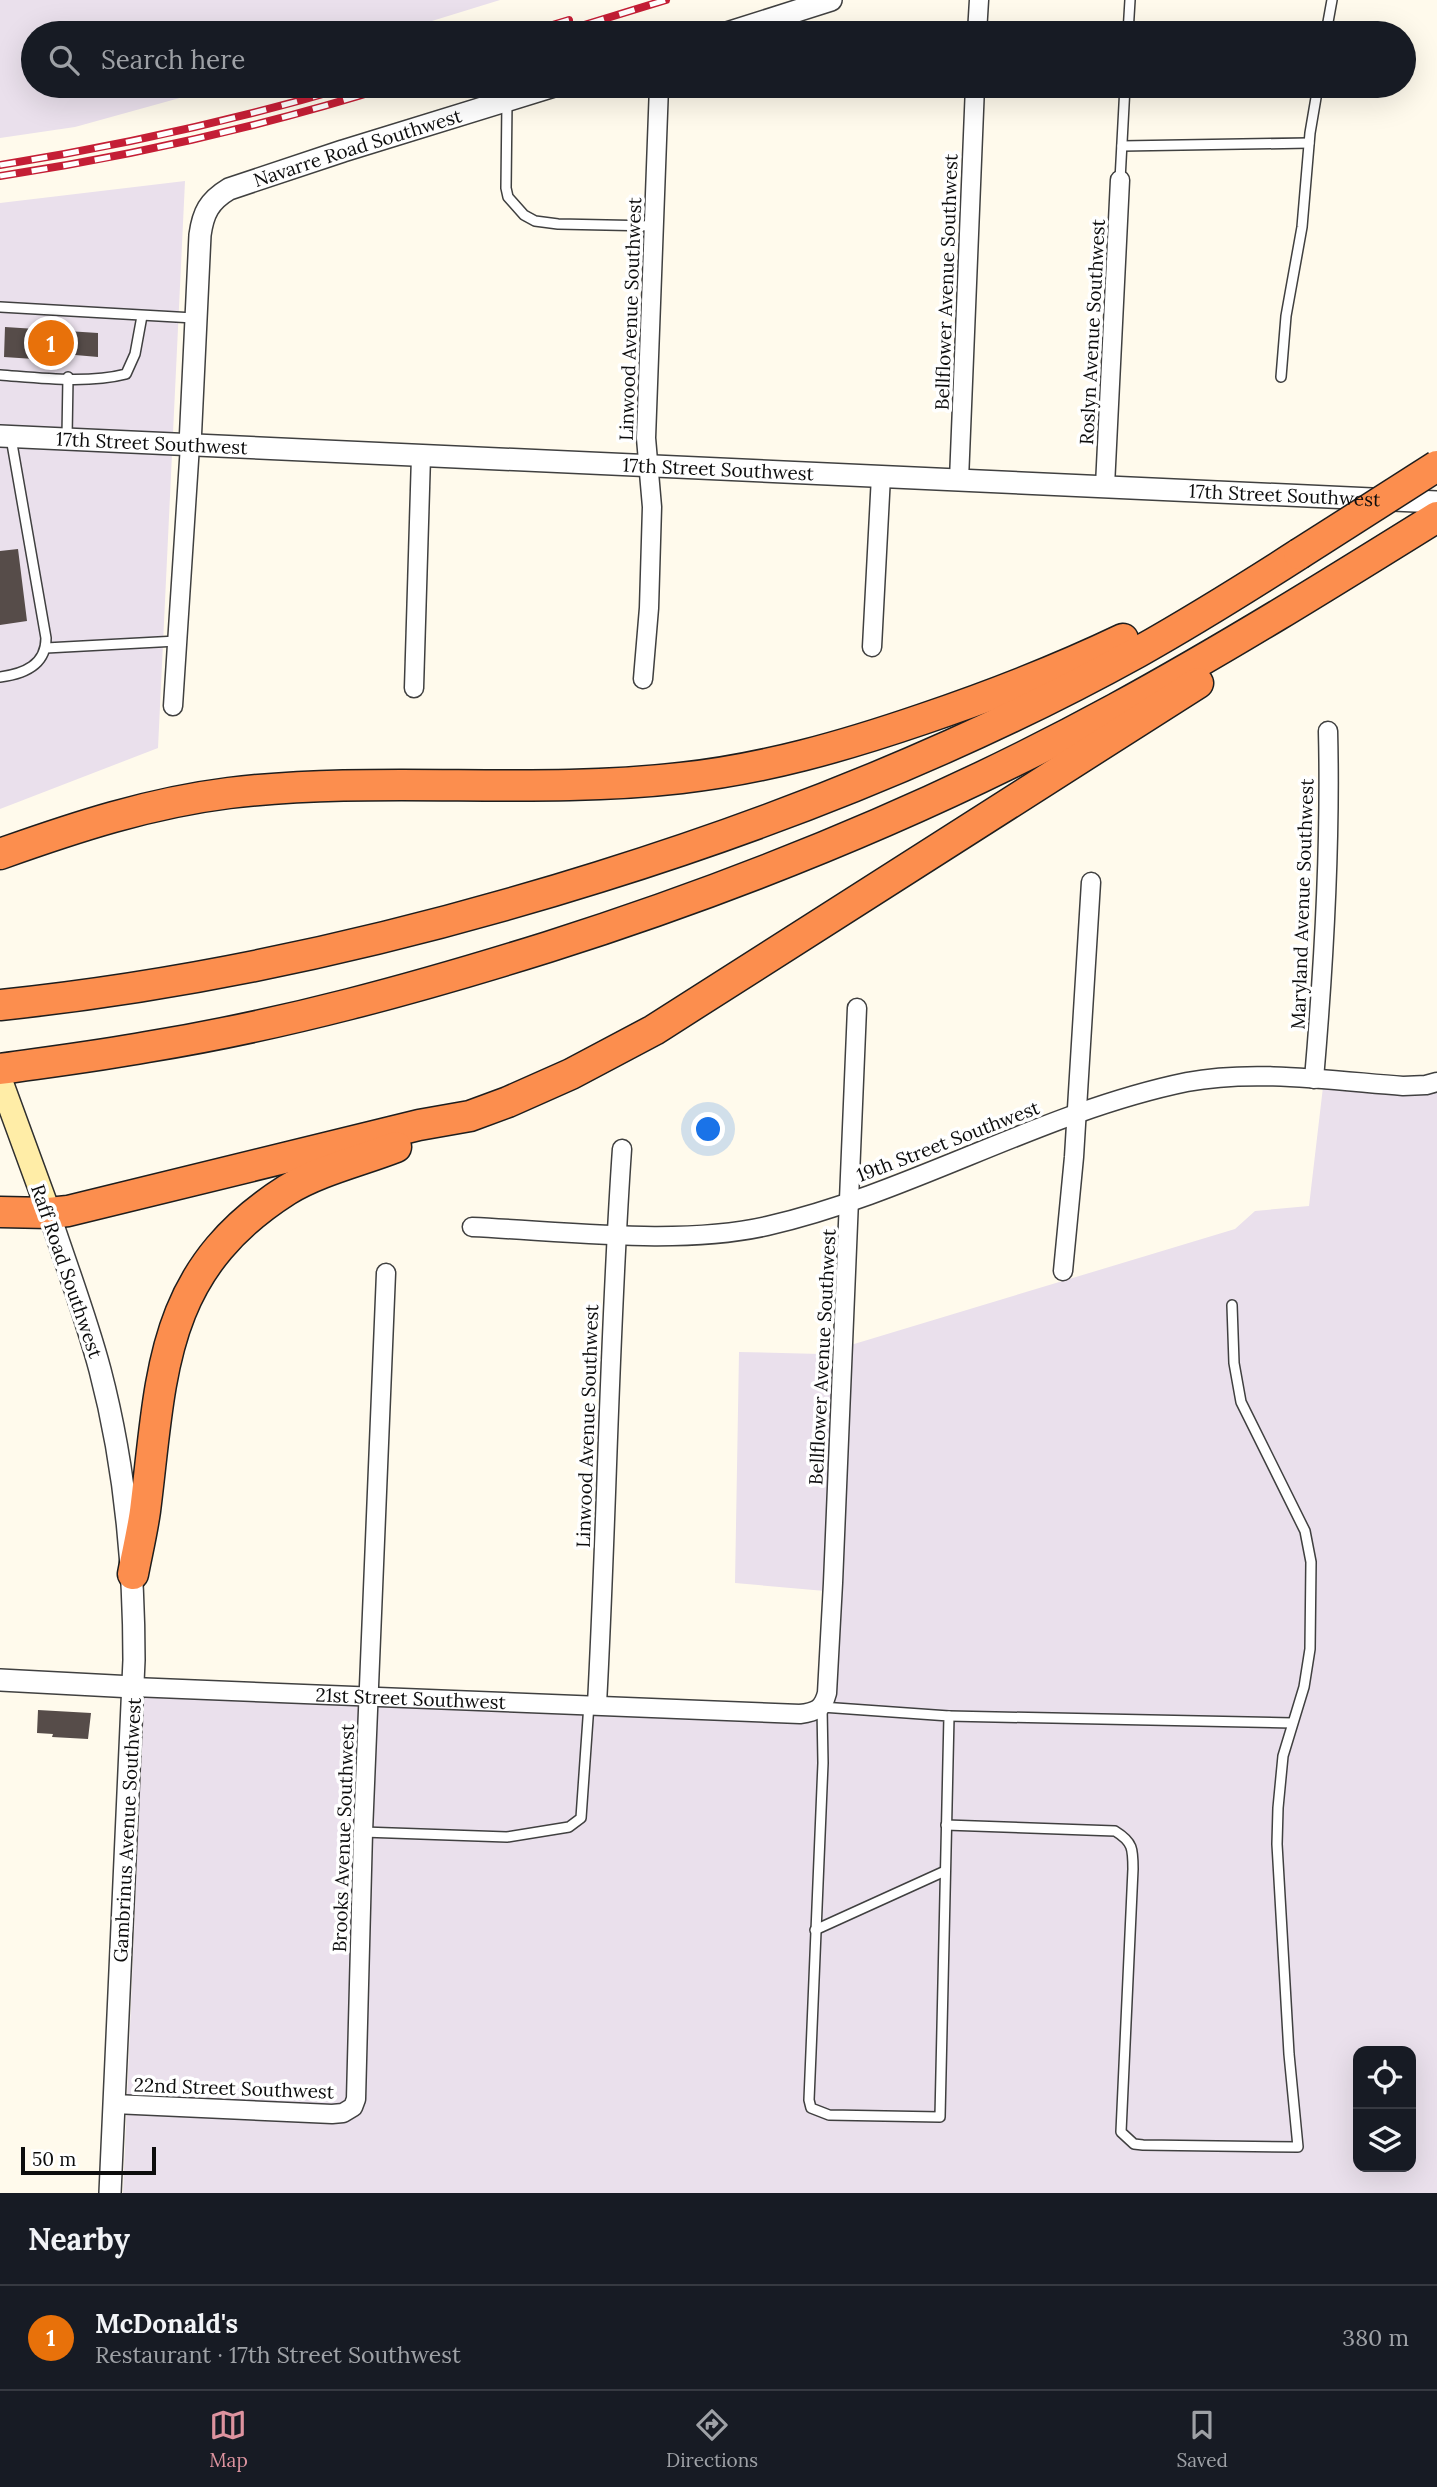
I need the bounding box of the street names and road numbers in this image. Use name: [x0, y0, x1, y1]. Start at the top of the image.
street label: Navarre Road Southwest: [250, 103, 465, 192]
street label: Bellflower Avenue Southwest: [930, 153, 962, 411]
street label: Linwood Avenue Southwest: [614, 196, 646, 441]
street label: Roslyn Avenue Southwest: [1074, 218, 1110, 446]
street label: 17th Street Southwest: [56, 427, 249, 459]
street label: 17th Street Southwest: [622, 453, 815, 485]
street label: 17th Street Southwest: [1188, 479, 1382, 511]
street label: Maryland Avenue Southwest: [1286, 777, 1318, 1030]
street label: 19th Street Southwest: [853, 1095, 1043, 1187]
street label: Raff Road Southwest: [26, 1181, 108, 1362]
street label: Bellflower Avenue Southwest: [803, 1228, 841, 1486]
street label: Linwood Avenue Southwest: [571, 1303, 603, 1548]
street label: 21st Street Southwest: [315, 1682, 507, 1714]
street label: Gambrinus Avenue Southwest: [108, 1696, 146, 1963]
street label: Brooks Avenue Southwest: [327, 1723, 359, 1953]
street label: 22nd Street Southwest: [133, 2073, 335, 2104]

